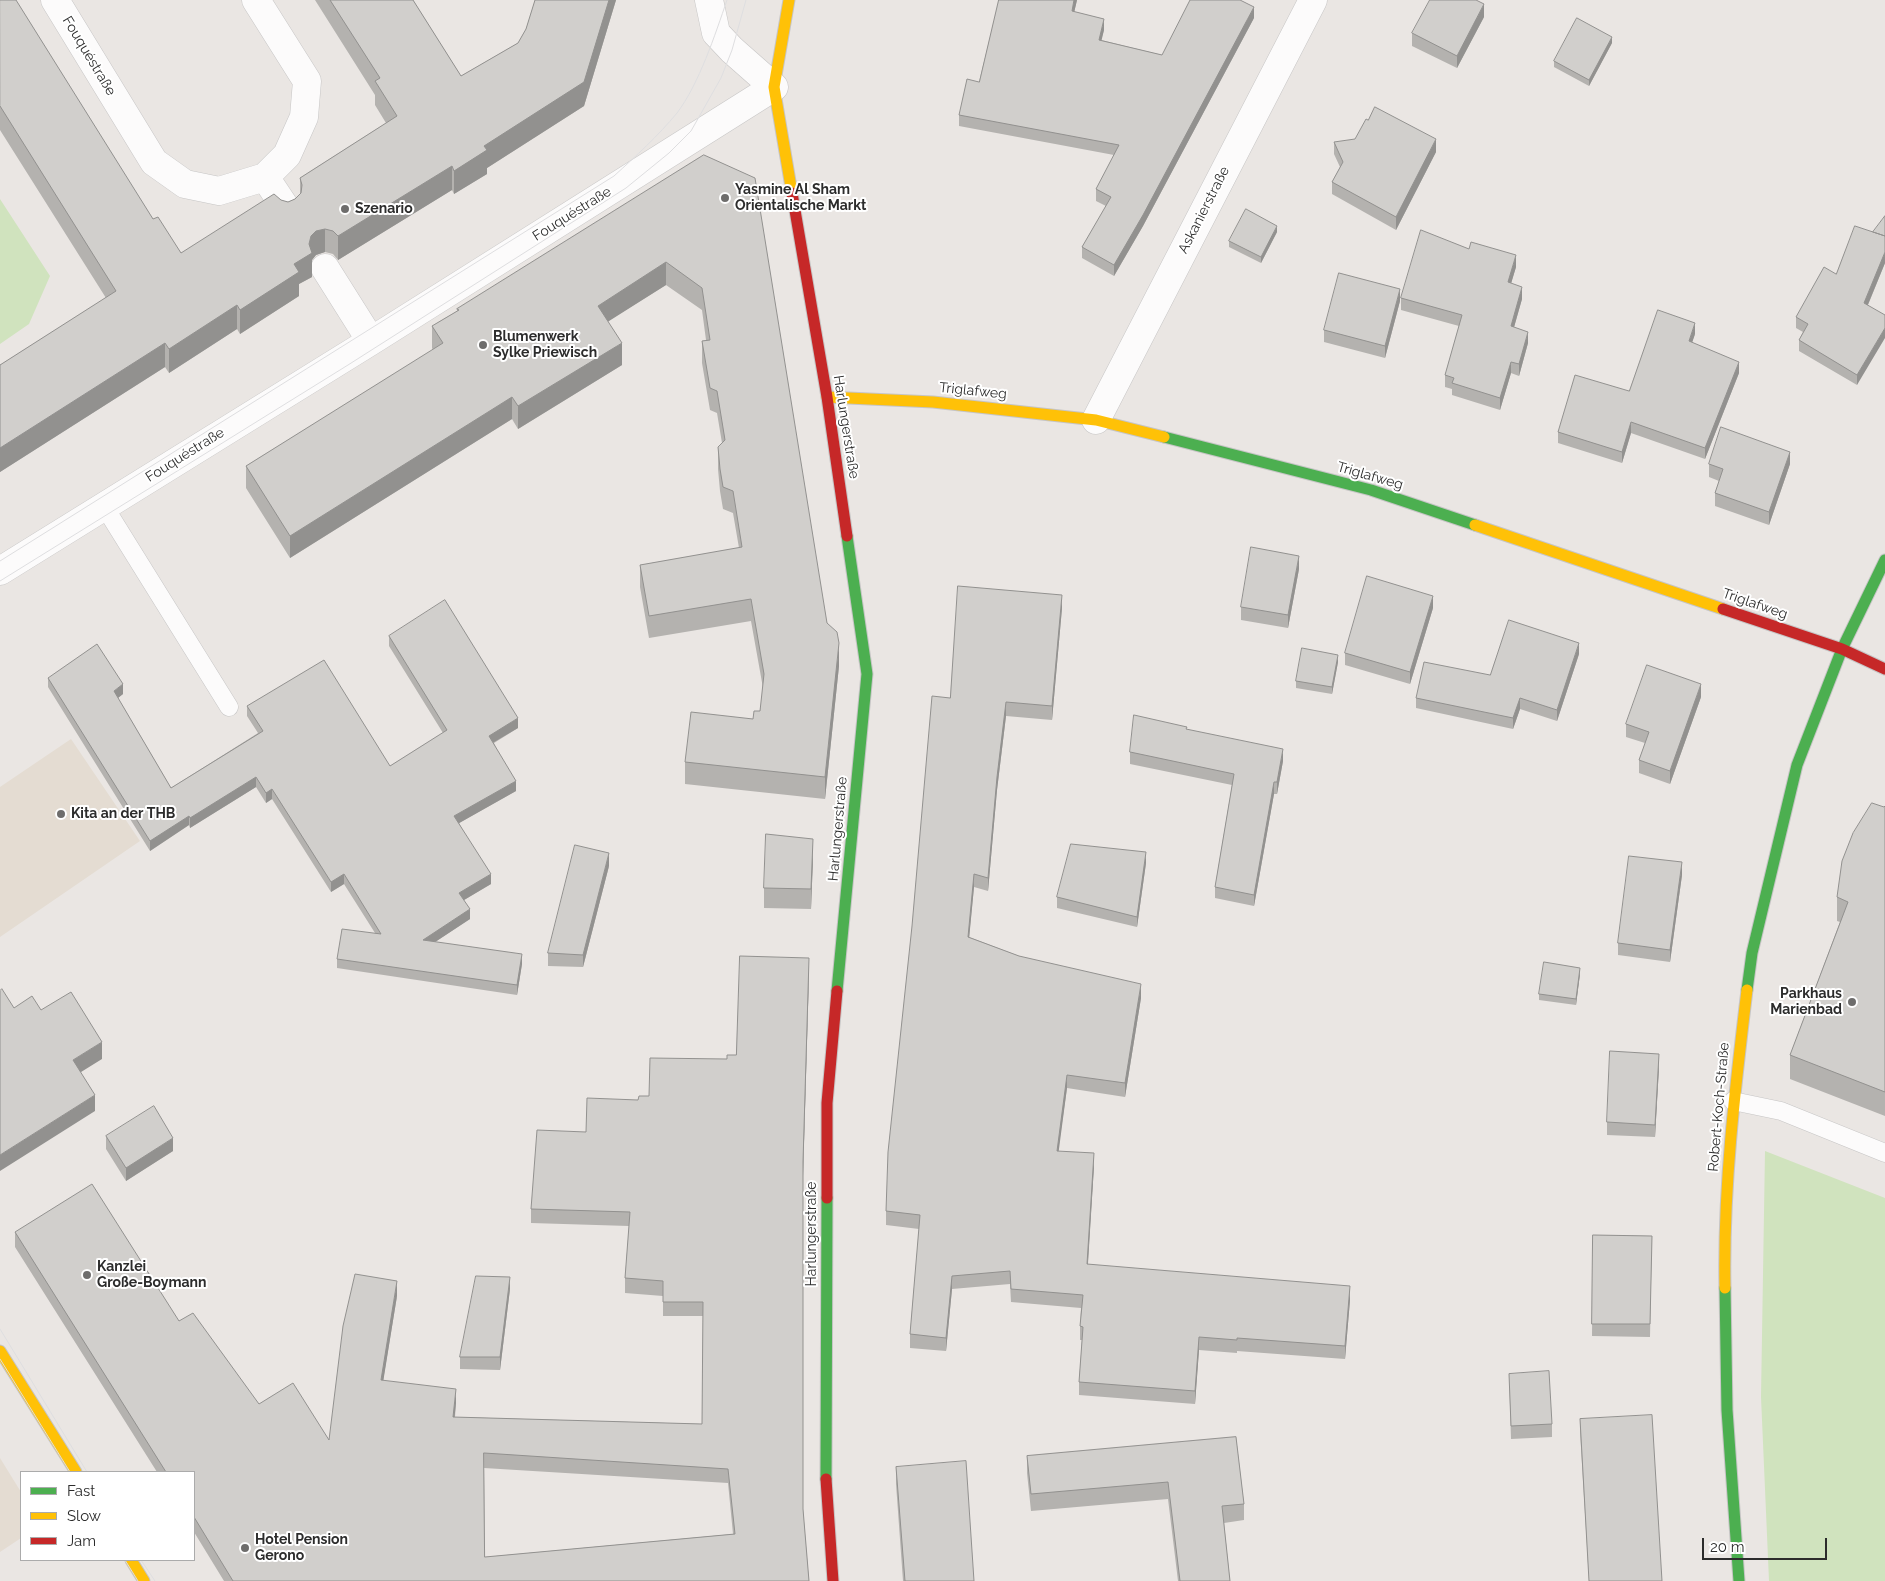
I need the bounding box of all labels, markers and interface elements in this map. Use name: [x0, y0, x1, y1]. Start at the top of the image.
street label: Fouquéstraße: [59, 13, 119, 99]
street label: Askanierstraße: [1175, 164, 1233, 256]
place label: Yasmine Al Sham Orientalische Markt: [735, 182, 866, 214]
street label: Fouquéstraße: [530, 183, 614, 245]
marker: Yasmine Al Sham Orientalische Markt: [719, 192, 731, 204]
place label: Szenario: [355, 201, 413, 217]
marker: Szenario: [339, 203, 351, 215]
place label: Blumenwerk Sylke Priewisch: [493, 329, 597, 362]
marker: Blumenwerk Sylke Priewisch: [477, 339, 489, 351]
street label: Harlungerstraße: [830, 374, 862, 480]
street label: Triglafweg: [938, 379, 1008, 403]
street label: Fouquéstraße: [143, 424, 227, 486]
street label: Triglafweg: [1335, 459, 1405, 493]
street label: Triglafweg: [1720, 585, 1790, 623]
street label: Harlungerstraße: [825, 776, 851, 882]
place label: Kita an der THB: [71, 806, 175, 822]
marker: Kita an der THB: [55, 808, 67, 820]
place label: Parkhaus Marienbad: [1770, 986, 1842, 1019]
marker: Parkhaus Marienbad: [1846, 996, 1858, 1008]
street label: Robert-Koch-Straße: [1705, 1042, 1733, 1172]
street label: Harlungerstraße: [804, 1182, 820, 1286]
place label: Kanzlei Große-Boymann: [97, 1259, 206, 1292]
marker: Kanzlei Große-Boymann: [81, 1269, 93, 1281]
legend: [20, 1471, 195, 1561]
text: Fast: [67, 1482, 95, 1500]
text: Slow: [67, 1507, 101, 1525]
scale bar: [1705, 1528, 1830, 1560]
text: Jam: [67, 1532, 96, 1550]
place label: Hotel Pension Gerono: [255, 1532, 348, 1564]
text: 20 m: [1710, 1538, 1745, 1556]
marker: Hotel Pension Gerono: [239, 1542, 251, 1554]

